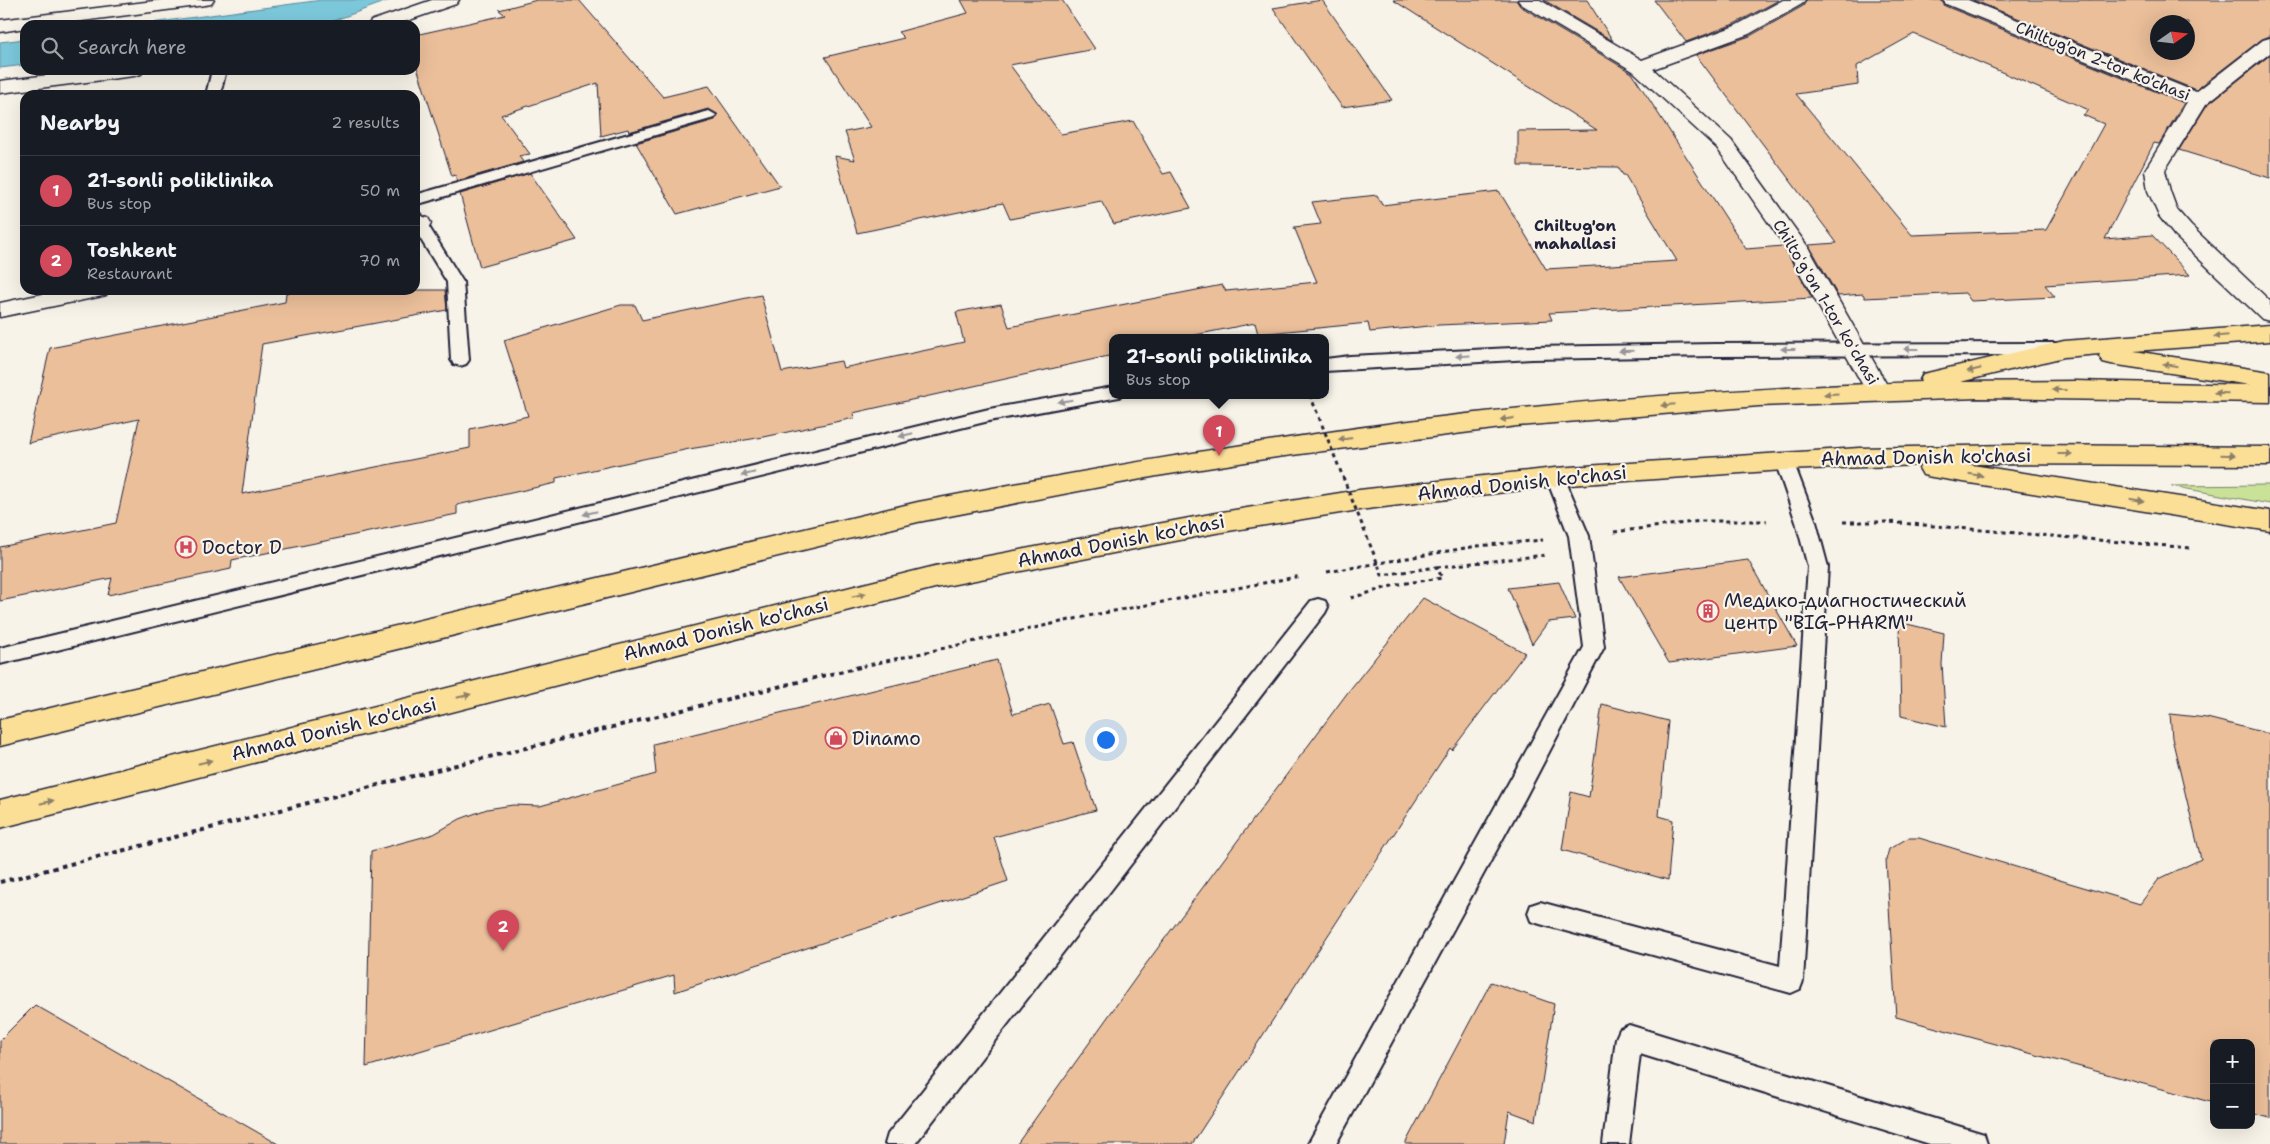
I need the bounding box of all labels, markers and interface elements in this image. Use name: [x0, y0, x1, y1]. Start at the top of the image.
north arrow: [2150, 15, 2195, 60]
street label: Chiltug'on 2-tor ko'chasi: [2013, 16, 2193, 106]
search box: [20, 20, 420, 75]
icon: search: [38, 34, 66, 62]
text: Search here: [78, 35, 187, 60]
text: Nearby: [40, 109, 120, 137]
text: 2 results: [331, 112, 400, 133]
text: 21-sonli poliklinika: [87, 168, 273, 193]
text: 1: [52, 180, 60, 201]
text: 50 m: [360, 180, 400, 201]
text: Bus stop: [87, 193, 152, 214]
district label: Chiltug'on mahallasi: [1534, 215, 1616, 254]
street label: Chiltoʻgʻon 1-tor koʻchasi: [1768, 215, 1884, 389]
text: Toshkent: [87, 238, 177, 263]
text: 2: [50, 250, 62, 271]
text: 70 m: [359, 250, 400, 271]
text: Restaurant: [87, 263, 173, 284]
one-way arrow: [2213, 333, 2229, 341]
popup: [1109, 334, 1329, 399]
text: 21-sonli poliklinika: [1126, 344, 1312, 369]
one-way arrow: [1780, 345, 1796, 353]
one-way arrow: [1902, 345, 1918, 353]
one-way arrow: [1617, 348, 1633, 356]
one-way arrow: [1455, 353, 1471, 361]
one-way arrow: [2162, 361, 2178, 369]
one-way arrow: [1967, 366, 1982, 374]
text: Bus stop: [1126, 369, 1190, 390]
one-way arrow: [2051, 386, 2067, 394]
one-way arrow: [2213, 389, 2229, 397]
one-way arrow: [1822, 391, 1838, 399]
one-way arrow: [1056, 397, 1072, 405]
one-way arrow: [1660, 401, 1676, 409]
pin: 1: [1203, 415, 1235, 456]
one-way arrow: [1498, 415, 1514, 423]
one-way arrow: [898, 431, 913, 439]
one-way arrow: [1337, 435, 1353, 443]
street label: Ahmad Donish ko'chasi: [1820, 443, 2032, 471]
one-way arrow: [2057, 450, 2073, 458]
one-way arrow: [2220, 452, 2236, 460]
street label: Ahmad Donish ko'chasi: [1416, 460, 1628, 506]
one-way arrow: [741, 470, 756, 478]
one-way arrow: [1969, 471, 1985, 479]
one-way arrow: [2129, 496, 2145, 504]
one-way arrow: [583, 509, 598, 517]
street label: Ahmad Donish ko'chasi: [1015, 509, 1227, 573]
hospital icon: Doctor D: [174, 535, 198, 559]
place label: Doctor D: [202, 535, 282, 560]
place label: Медико-диагностический центр "BIG-PHARM": [1724, 588, 1967, 635]
street label: Ahmad Donish ko'chasi: [621, 591, 831, 667]
one-way arrow: [851, 591, 866, 599]
building icon: Медико-диагностический центр "BIG-PHARM": [1696, 599, 1720, 623]
street label: Ahmad Donish ko'chasi: [229, 691, 439, 767]
one-way arrow: [456, 691, 471, 699]
shop icon: Dinamo: [824, 726, 848, 750]
place label: Dinamo: [852, 726, 921, 751]
your location: [1093, 727, 1119, 753]
one-way arrow: [197, 758, 212, 766]
one-way arrow: [40, 798, 55, 806]
pin: 2: [487, 910, 519, 951]
map controls: [2210, 1039, 2255, 1129]
button: +: [2210, 1039, 2255, 1084]
button: −: [2210, 1084, 2255, 1129]

